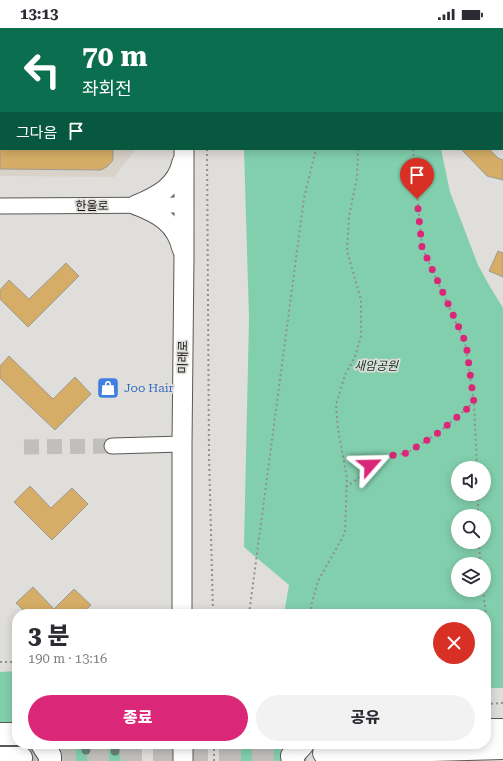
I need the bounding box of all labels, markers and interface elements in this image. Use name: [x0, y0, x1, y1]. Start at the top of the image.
text: 13:13: [20, 5, 58, 23]
text: 70 m: [82, 40, 147, 73]
icon: left: [16, 44, 68, 96]
text: 좌회전: [82, 78, 132, 99]
icon: arrive: [65, 120, 87, 142]
text: 그다음: [16, 124, 57, 142]
pin: [400, 158, 434, 199]
icon: arrive: [406, 164, 428, 186]
street label: 한울로: [75, 199, 109, 213]
street label: 미래로: [176, 340, 190, 374]
park label: 새암공원: [354, 359, 399, 373]
shop icon: Joo Hair: [95, 375, 121, 401]
place label: Joo Hair: [124, 381, 174, 395]
position arrow: [349, 444, 391, 486]
map controls: [451, 461, 491, 597]
button: sound: [451, 461, 491, 501]
button: search: [451, 509, 491, 549]
button: layers: [451, 557, 491, 597]
text: 3 분: [28, 622, 70, 650]
button: close: [433, 622, 475, 664]
text: 190 m · 13:16: [28, 651, 107, 666]
button: 종료: [28, 695, 248, 741]
button: 공유: [256, 695, 475, 741]

